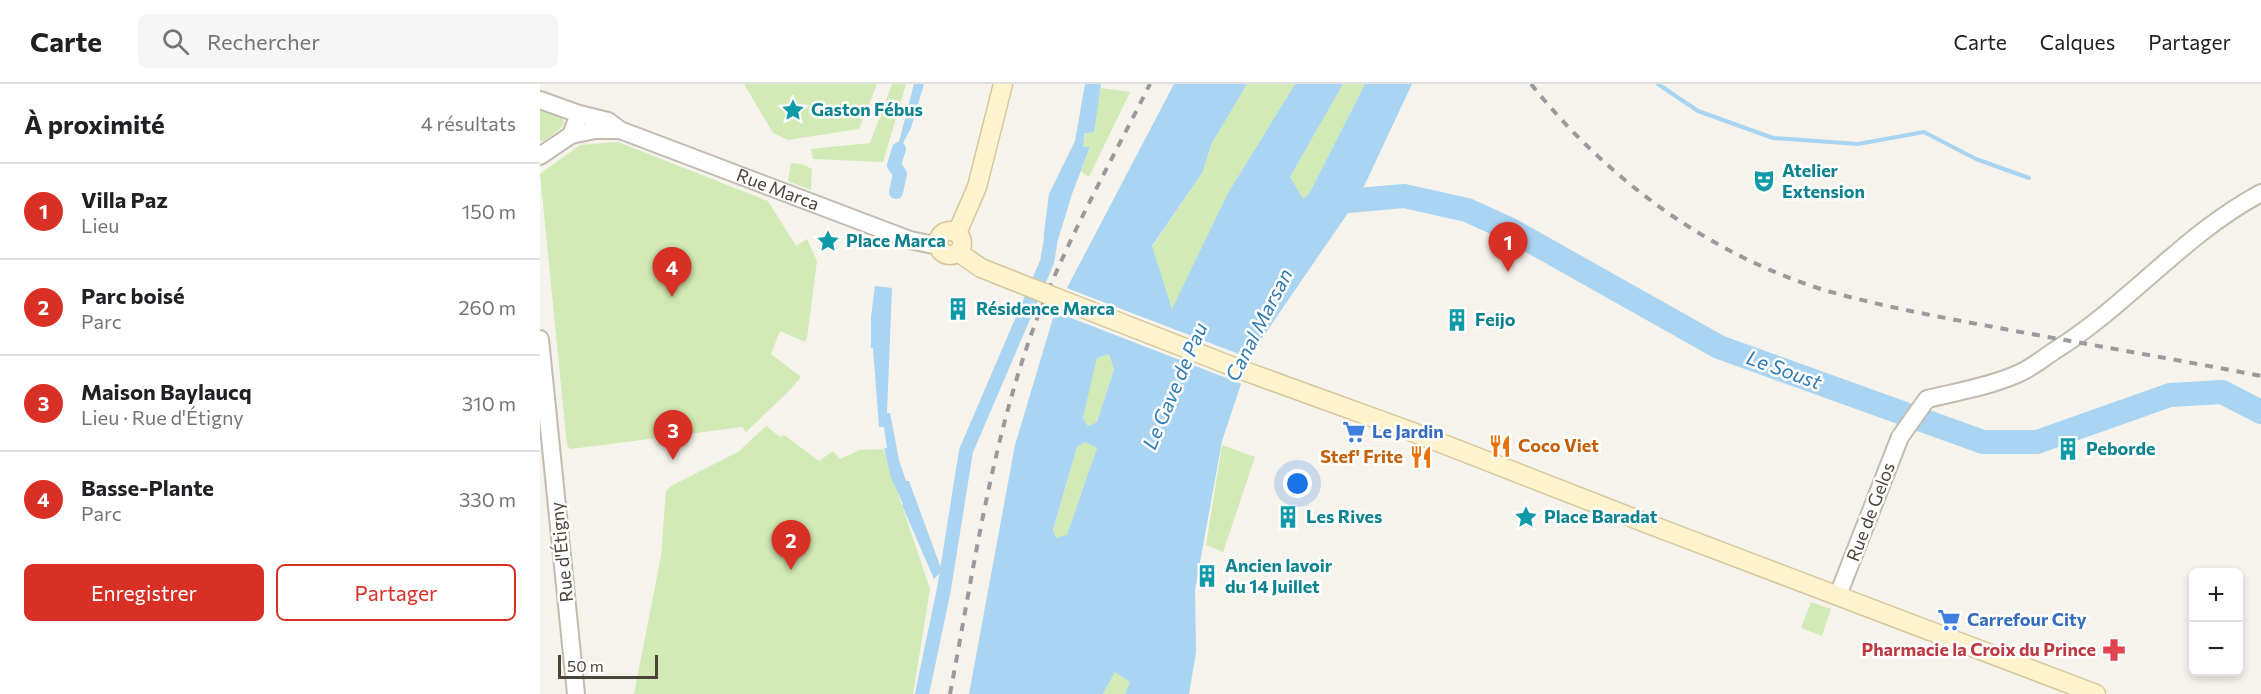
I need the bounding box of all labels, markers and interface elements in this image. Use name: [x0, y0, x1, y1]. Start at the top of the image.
search box: [138, 14, 558, 68]
text: Carte: [30, 24, 102, 58]
icon: search: [159, 25, 192, 58]
text: Rechercher: [207, 28, 320, 55]
text: Carte: [1954, 29, 2007, 54]
text: Calques: [2040, 29, 2115, 54]
text: Partager: [2148, 29, 2231, 54]
place icon: Gaston Fébus: [780, 97, 806, 123]
place label: Gaston Fébus: [811, 98, 923, 120]
text: À proximité: [24, 108, 165, 139]
text: 4 résultats: [421, 111, 516, 135]
place label: Atelier Extension: [1782, 159, 1865, 202]
street label: Rue Marca: [734, 163, 823, 215]
theatre icon: Atelier Extension: [1751, 168, 1777, 194]
text: Villa Paz: [81, 186, 168, 213]
text: 1: [39, 199, 48, 223]
text: 150 m: [462, 199, 516, 223]
text: Lieu: [81, 213, 119, 237]
pin: 1: [1488, 222, 1528, 272]
place icon: Place Marca: [815, 228, 841, 254]
place label: Place Marca: [846, 229, 946, 251]
pin: 4: [652, 248, 692, 297]
water label: Canal Marsan: [1219, 264, 1297, 385]
text: Parc boisé: [81, 282, 185, 309]
text: 2: [38, 295, 49, 319]
text: 260 m: [458, 295, 516, 319]
building icon: Résidence Marca: [945, 296, 971, 322]
place label: Résidence Marca: [976, 297, 1115, 319]
building icon: Feijo: [1444, 307, 1470, 333]
place label: Feijo: [1475, 308, 1516, 330]
text: Parc: [81, 309, 122, 333]
water label: Le Gave de Pau: [1137, 319, 1212, 452]
water label: Le Soust: [1744, 344, 1826, 394]
text: Maison Baylaucq: [81, 378, 252, 405]
text: 3: [38, 391, 49, 415]
text: 310 m: [462, 391, 516, 415]
text: Lieu · Rue d'Étigny: [81, 405, 244, 429]
pin: 3: [654, 410, 692, 460]
supermarket icon: Le Jardin: [1341, 419, 1367, 445]
place label: Le Jardin: [1372, 420, 1444, 442]
restaurant icon: Coco Viet: [1487, 433, 1513, 459]
place label: Coco Viet: [1518, 434, 1599, 456]
building icon: Peborde: [2055, 436, 2081, 462]
place label: Peborde: [2086, 437, 2156, 459]
restaurant icon: Stef' Frite: [1408, 444, 1434, 470]
place label: Stef' Frite: [1320, 445, 1403, 467]
street label: Rue de Gelos: [1841, 459, 1899, 564]
your location: [1283, 469, 1312, 498]
text: Basse-Plante: [81, 474, 214, 501]
text: 4: [37, 487, 50, 511]
text: 330 m: [459, 487, 516, 511]
text: Parc: [81, 501, 122, 525]
street label: Rue d'Étigny: [545, 501, 577, 603]
building icon: Les Rives: [1275, 504, 1301, 530]
place icon: Place Baradat: [1513, 504, 1539, 530]
place label: Les Rives: [1306, 505, 1382, 527]
place label: Place Baradat: [1544, 505, 1658, 527]
pin: 2: [772, 520, 810, 570]
place label: Ancien lavoir du 14 Juillet: [1225, 554, 1333, 597]
building icon: Ancien lavoir du 14 Juillet: [1194, 563, 1220, 589]
button: Enregistrer: [24, 564, 264, 621]
button: Partager: [276, 564, 516, 621]
map controls: [2189, 568, 2243, 676]
button: +: [2189, 568, 2243, 622]
supermarket icon: Carrefour City: [1936, 607, 1962, 633]
place label: Carrefour City: [1967, 608, 2087, 630]
button: −: [2189, 622, 2243, 676]
pharmacy icon: Pharmacie la Croix du Prince: [2101, 637, 2127, 663]
place label: Pharmacie la Croix du Prince: [1861, 638, 2096, 660]
scale bar: [558, 652, 658, 680]
text: 50 m: [567, 656, 604, 675]

